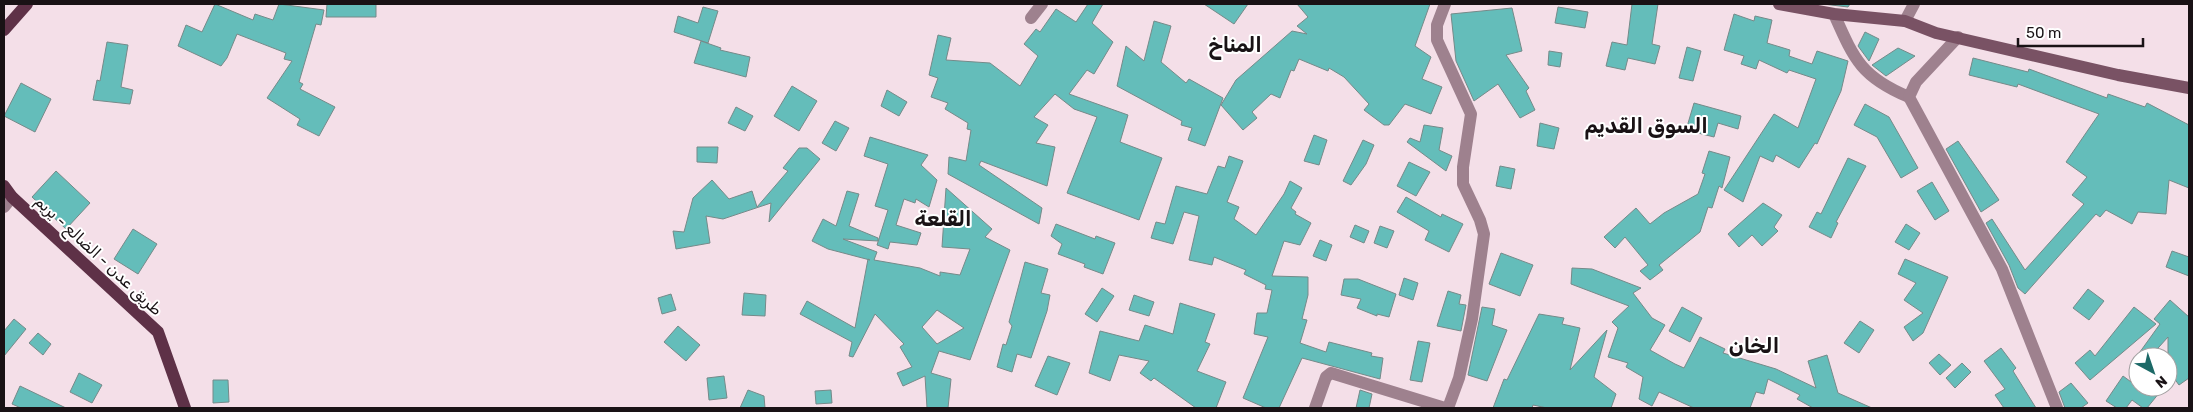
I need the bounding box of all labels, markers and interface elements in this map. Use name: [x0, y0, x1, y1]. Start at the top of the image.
scale bar: [2018, 15, 2143, 47]
text: 50 m: [2026, 24, 2061, 42]
district label: المناخ: [1208, 32, 1262, 60]
district label: السوق القديم: [1584, 113, 1708, 140]
street label: طريق عدن - الضالع - يريم: [30, 191, 166, 321]
district label: القلعة: [914, 206, 972, 231]
district label: الخان: [1729, 333, 1779, 358]
north arrow: [2128, 347, 2178, 397]
text: N: [2152, 372, 2170, 391]

